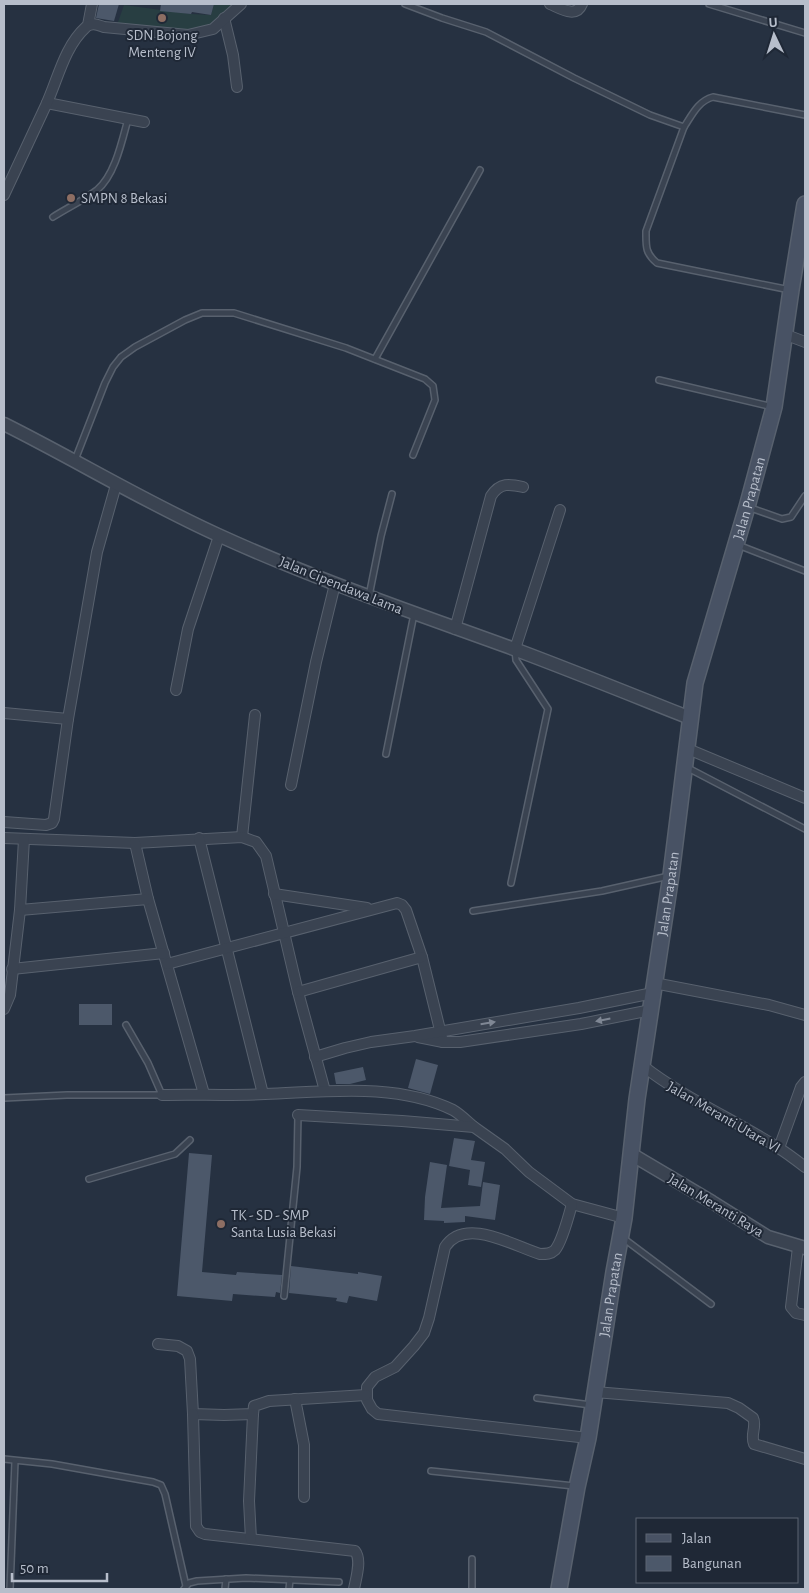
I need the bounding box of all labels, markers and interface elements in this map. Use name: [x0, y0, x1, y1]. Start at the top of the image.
north arrow: [749, 10, 799, 60]
marker: SDN Bojong Menteng IV: [156, 12, 168, 24]
text: U: [768, 16, 778, 30]
place label: SDN Bojong Menteng IV: [127, 28, 198, 60]
place label: SMPN 8 Bekasi: [81, 191, 168, 206]
marker: SMPN 8 Bekasi: [65, 192, 77, 204]
street label: Jalan Prapatan: [731, 455, 768, 542]
street label: Jalan Cipendawa Lama: [277, 554, 405, 617]
street label: Jalan Prapatan: [655, 851, 682, 937]
one-way arrow: [594, 1016, 610, 1024]
one-way arrow: [481, 1018, 497, 1026]
street label: Jalan Meranti Utara VI: [665, 1079, 783, 1156]
street label: Jalan Meranti Raya: [665, 1171, 766, 1240]
place label: TK - SD - SMP Santa Lusia Bekasi: [231, 1208, 336, 1240]
marker: TK - SD - SMP Santa Lusia Bekasi: [215, 1218, 227, 1230]
street label: Jalan Prapatan: [597, 1251, 625, 1338]
legend: [636, 1518, 799, 1583]
text: Jalan: [682, 1531, 712, 1546]
scale bar: [12, 1550, 108, 1582]
text: Bangunan: [682, 1556, 742, 1571]
text: 50 m: [20, 1561, 49, 1576]

